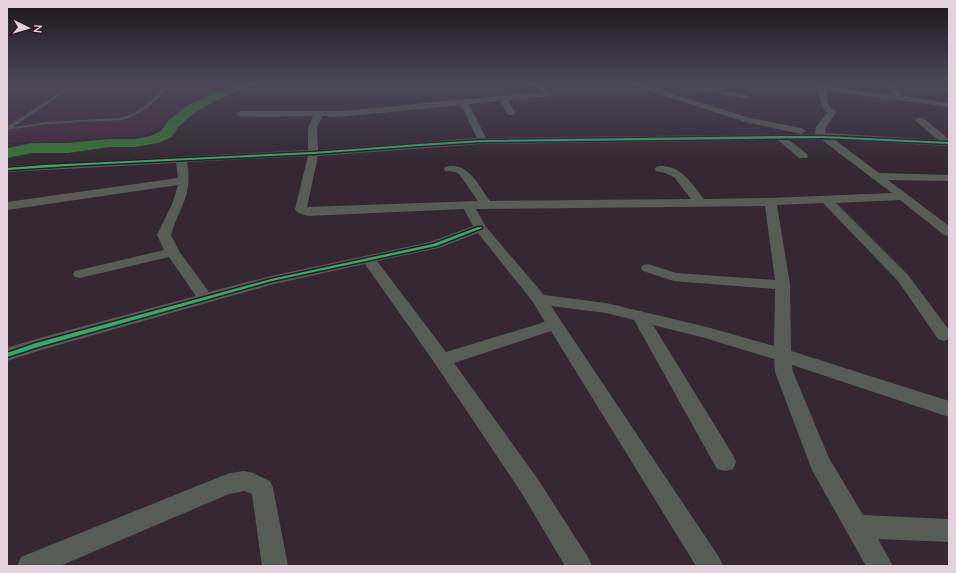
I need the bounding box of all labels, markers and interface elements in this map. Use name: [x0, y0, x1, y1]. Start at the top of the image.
north arrow: [8, 8, 48, 48]
text: N: [32, 24, 45, 34]

